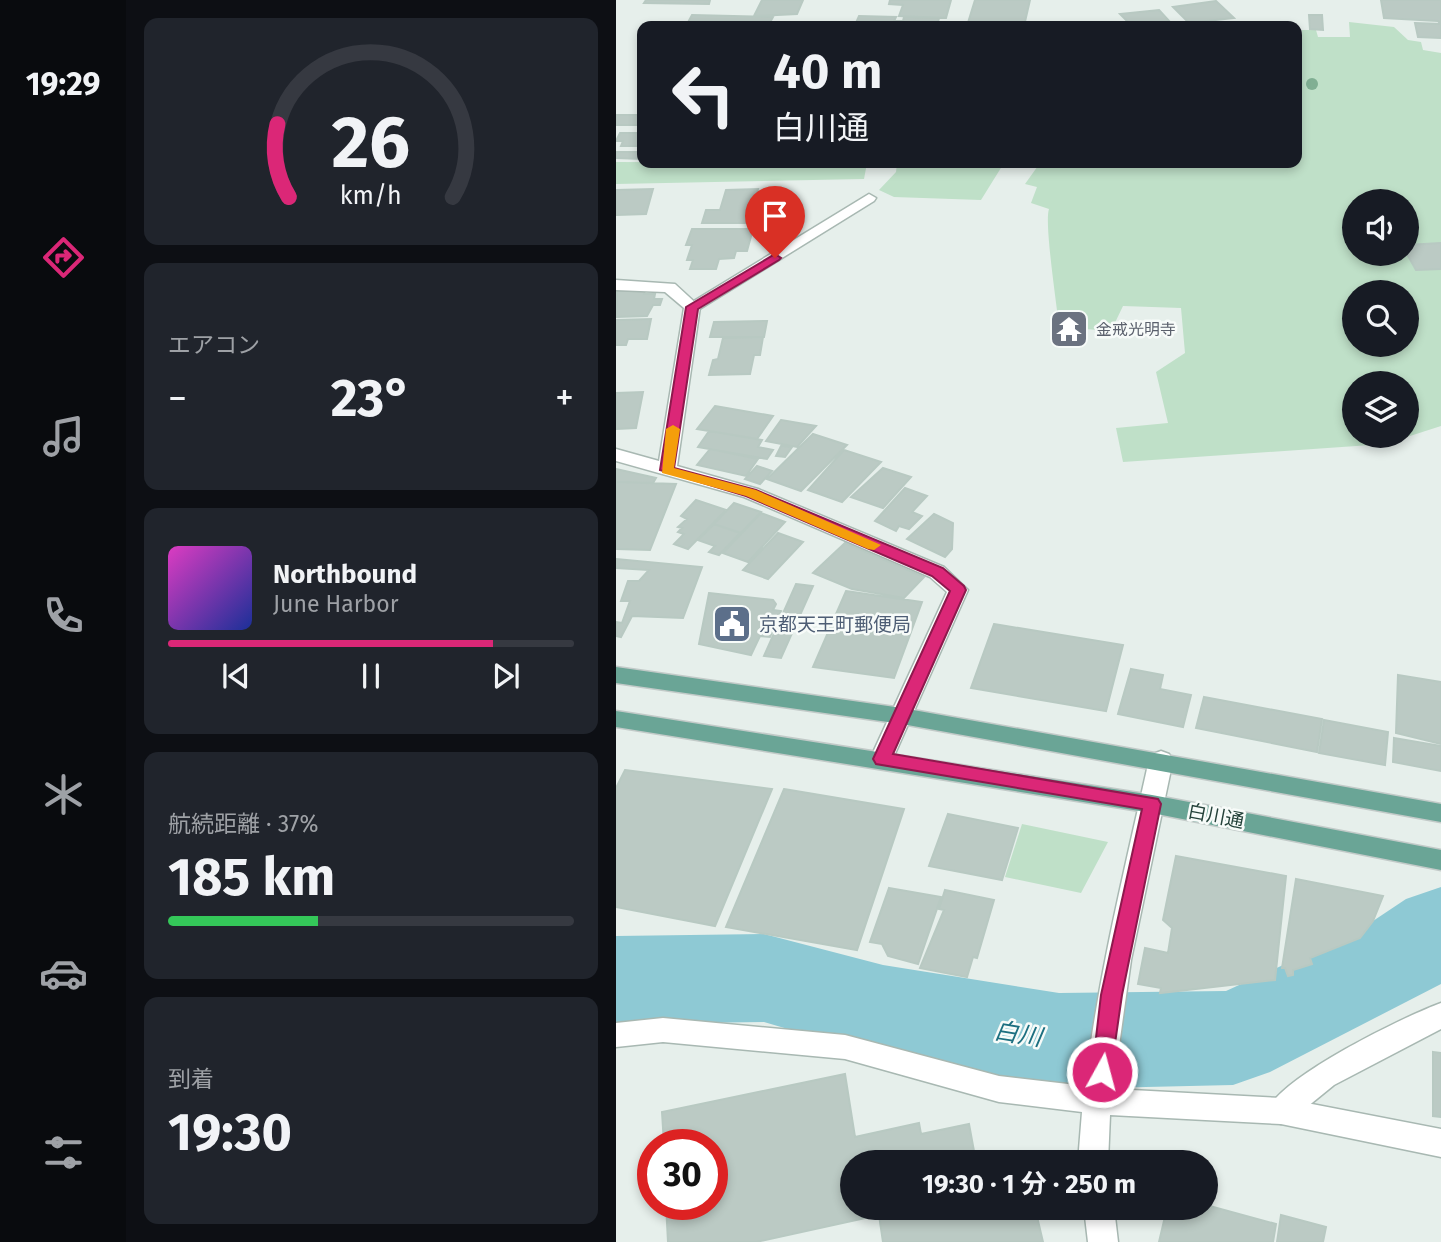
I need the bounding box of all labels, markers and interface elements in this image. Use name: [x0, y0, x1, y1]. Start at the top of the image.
text: 40 m: [773, 42, 882, 101]
icon: left: [658, 49, 749, 140]
text: 19:29: [26, 65, 100, 103]
text: 26: [332, 100, 410, 187]
text: 白川通: [773, 109, 869, 147]
text: km/h: [340, 181, 402, 211]
pin: [745, 186, 805, 258]
map controls: [1342, 189, 1419, 448]
button: sound: [1342, 189, 1419, 266]
icon: arrive: [756, 197, 794, 235]
icon: directions: [39, 233, 88, 282]
button: search: [1342, 280, 1419, 357]
temple icon: 金戒光明寺: [1048, 308, 1090, 350]
place label: 金戒光明寺: [1096, 320, 1176, 339]
text: エアコン: [168, 331, 260, 359]
text: 23°: [331, 367, 411, 430]
button: layers: [1342, 371, 1419, 448]
text: −: [168, 375, 187, 421]
text: +: [555, 375, 574, 421]
icon: music: [39, 412, 88, 461]
text: Northbound: [273, 559, 417, 590]
text: June Harbor: [273, 590, 399, 618]
icon: phone: [39, 591, 88, 640]
public building icon: 京都天王町郵便局: [711, 603, 753, 645]
place label: 京都天王町郵便局: [759, 613, 911, 636]
icon: previous: [217, 657, 255, 695]
icon: pause: [352, 657, 390, 695]
icon: next: [487, 657, 525, 695]
icon: climate: [39, 770, 88, 819]
street label: 白川通: [1186, 799, 1246, 833]
text: 航続距離 · 37%: [168, 810, 319, 838]
text: 185 km: [168, 846, 335, 909]
icon: car: [39, 949, 88, 998]
water label: 白川: [992, 1016, 1047, 1052]
position arrow: [1065, 1035, 1139, 1109]
text: 到着: [168, 1065, 214, 1093]
text: 19:30: [168, 1101, 292, 1164]
icon: filters: [39, 1128, 88, 1177]
speed limit sign: 30: [637, 1129, 728, 1220]
text: 19:30 · 1 分 · 250 m: [922, 1169, 1136, 1200]

